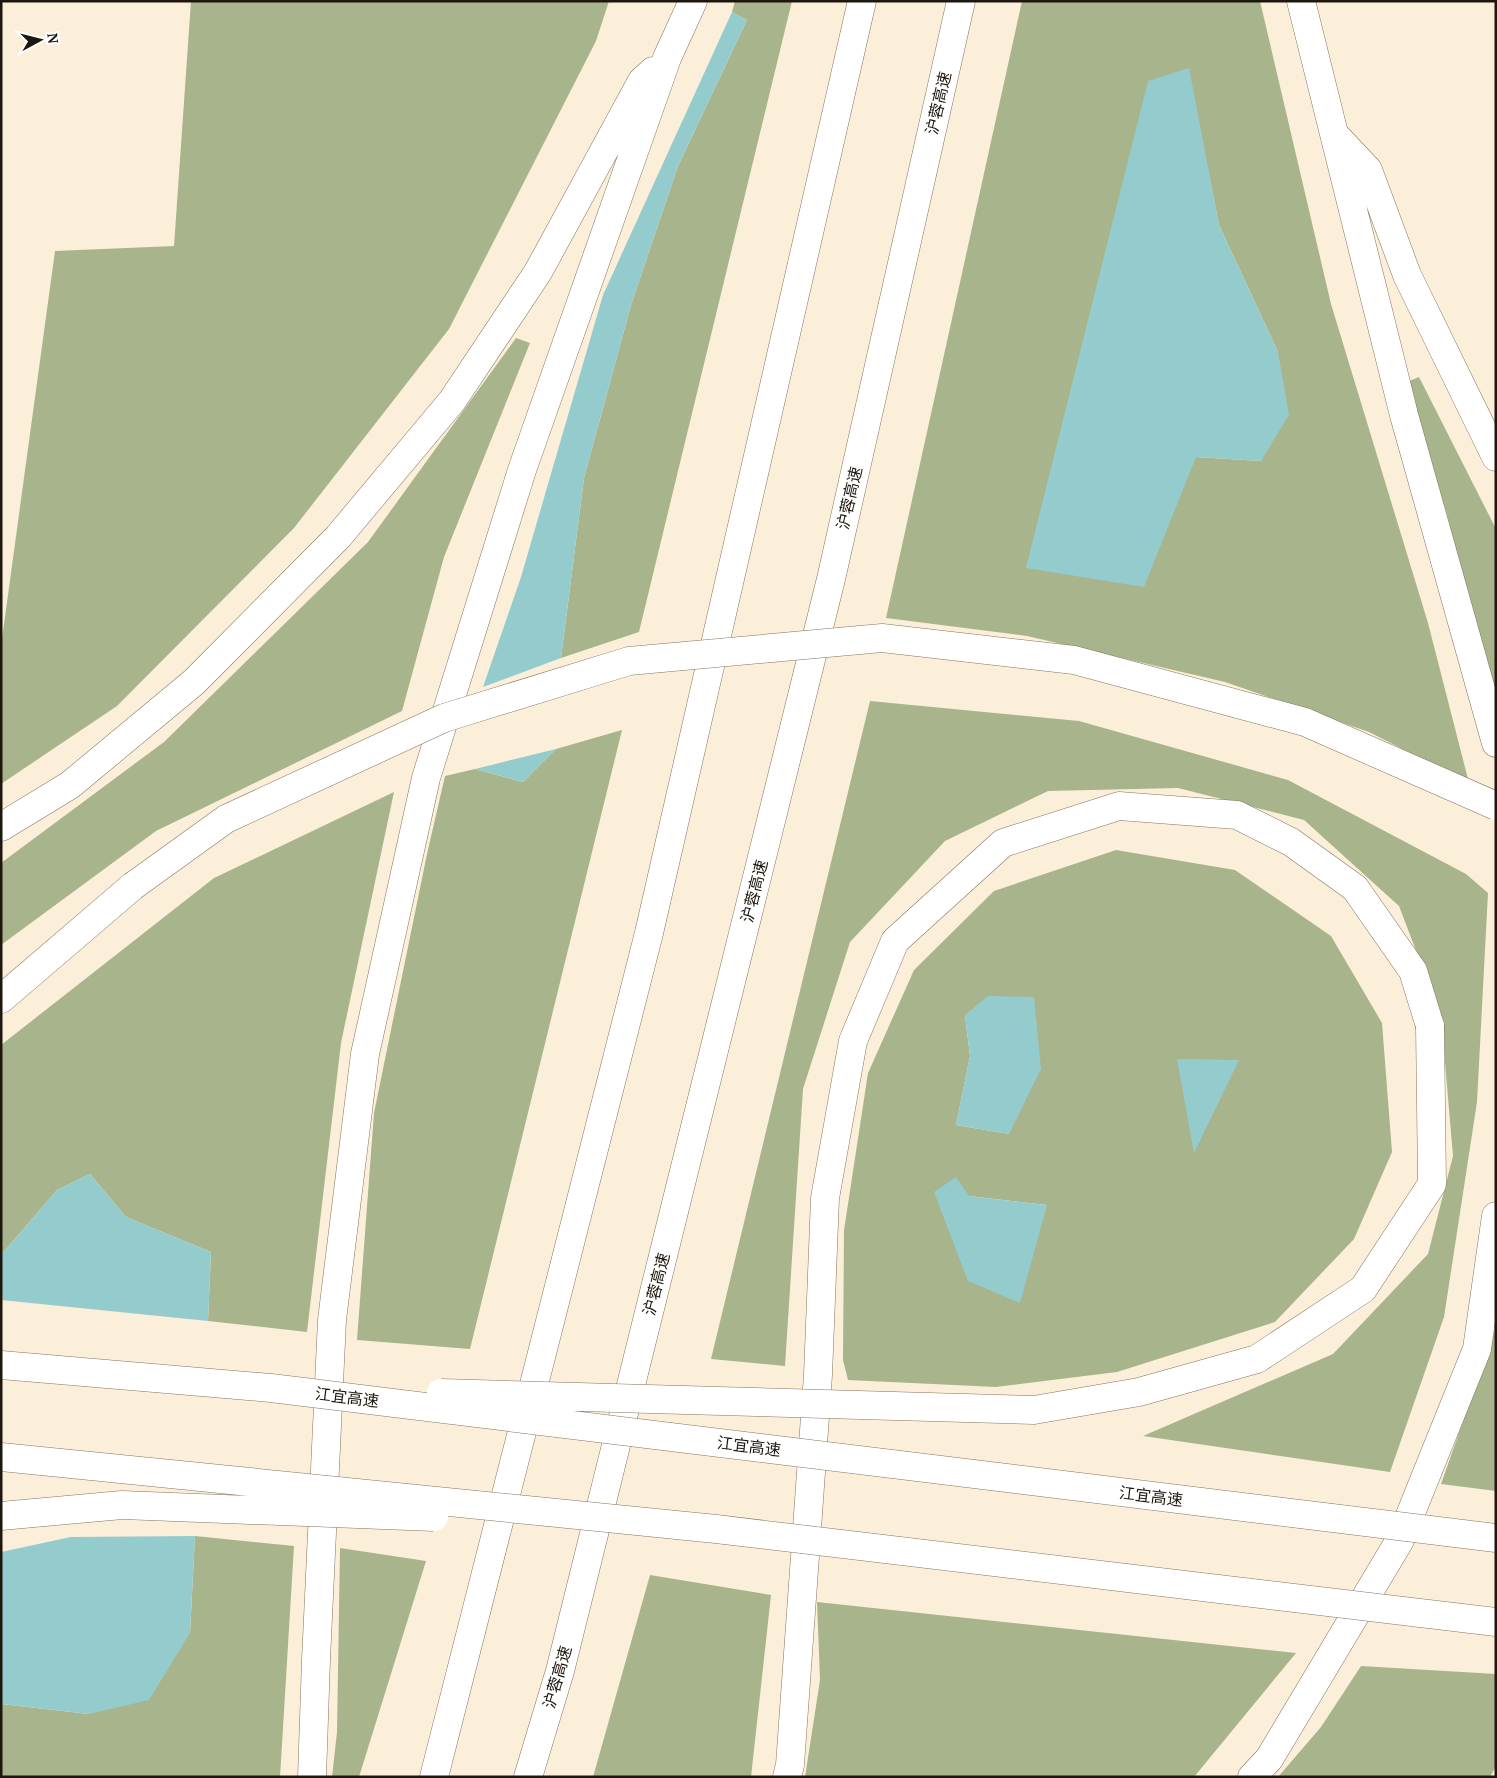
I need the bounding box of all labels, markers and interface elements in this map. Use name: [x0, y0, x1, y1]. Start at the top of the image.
north arrow: [15, 15, 65, 65]
text: N: [43, 32, 64, 45]
street label: 沪蓉高速: [920, 69, 956, 137]
street label: 沪蓉高速: [831, 464, 867, 532]
street label: 沪蓉高速: [736, 857, 772, 925]
street label: 沪蓉高速: [638, 1250, 674, 1318]
street label: 江宜高速: [314, 1382, 380, 1412]
street label: 江宜高速: [716, 1431, 782, 1461]
street label: 江宜高速: [1118, 1481, 1184, 1511]
street label: 沪蓉高速: [538, 1643, 576, 1711]

